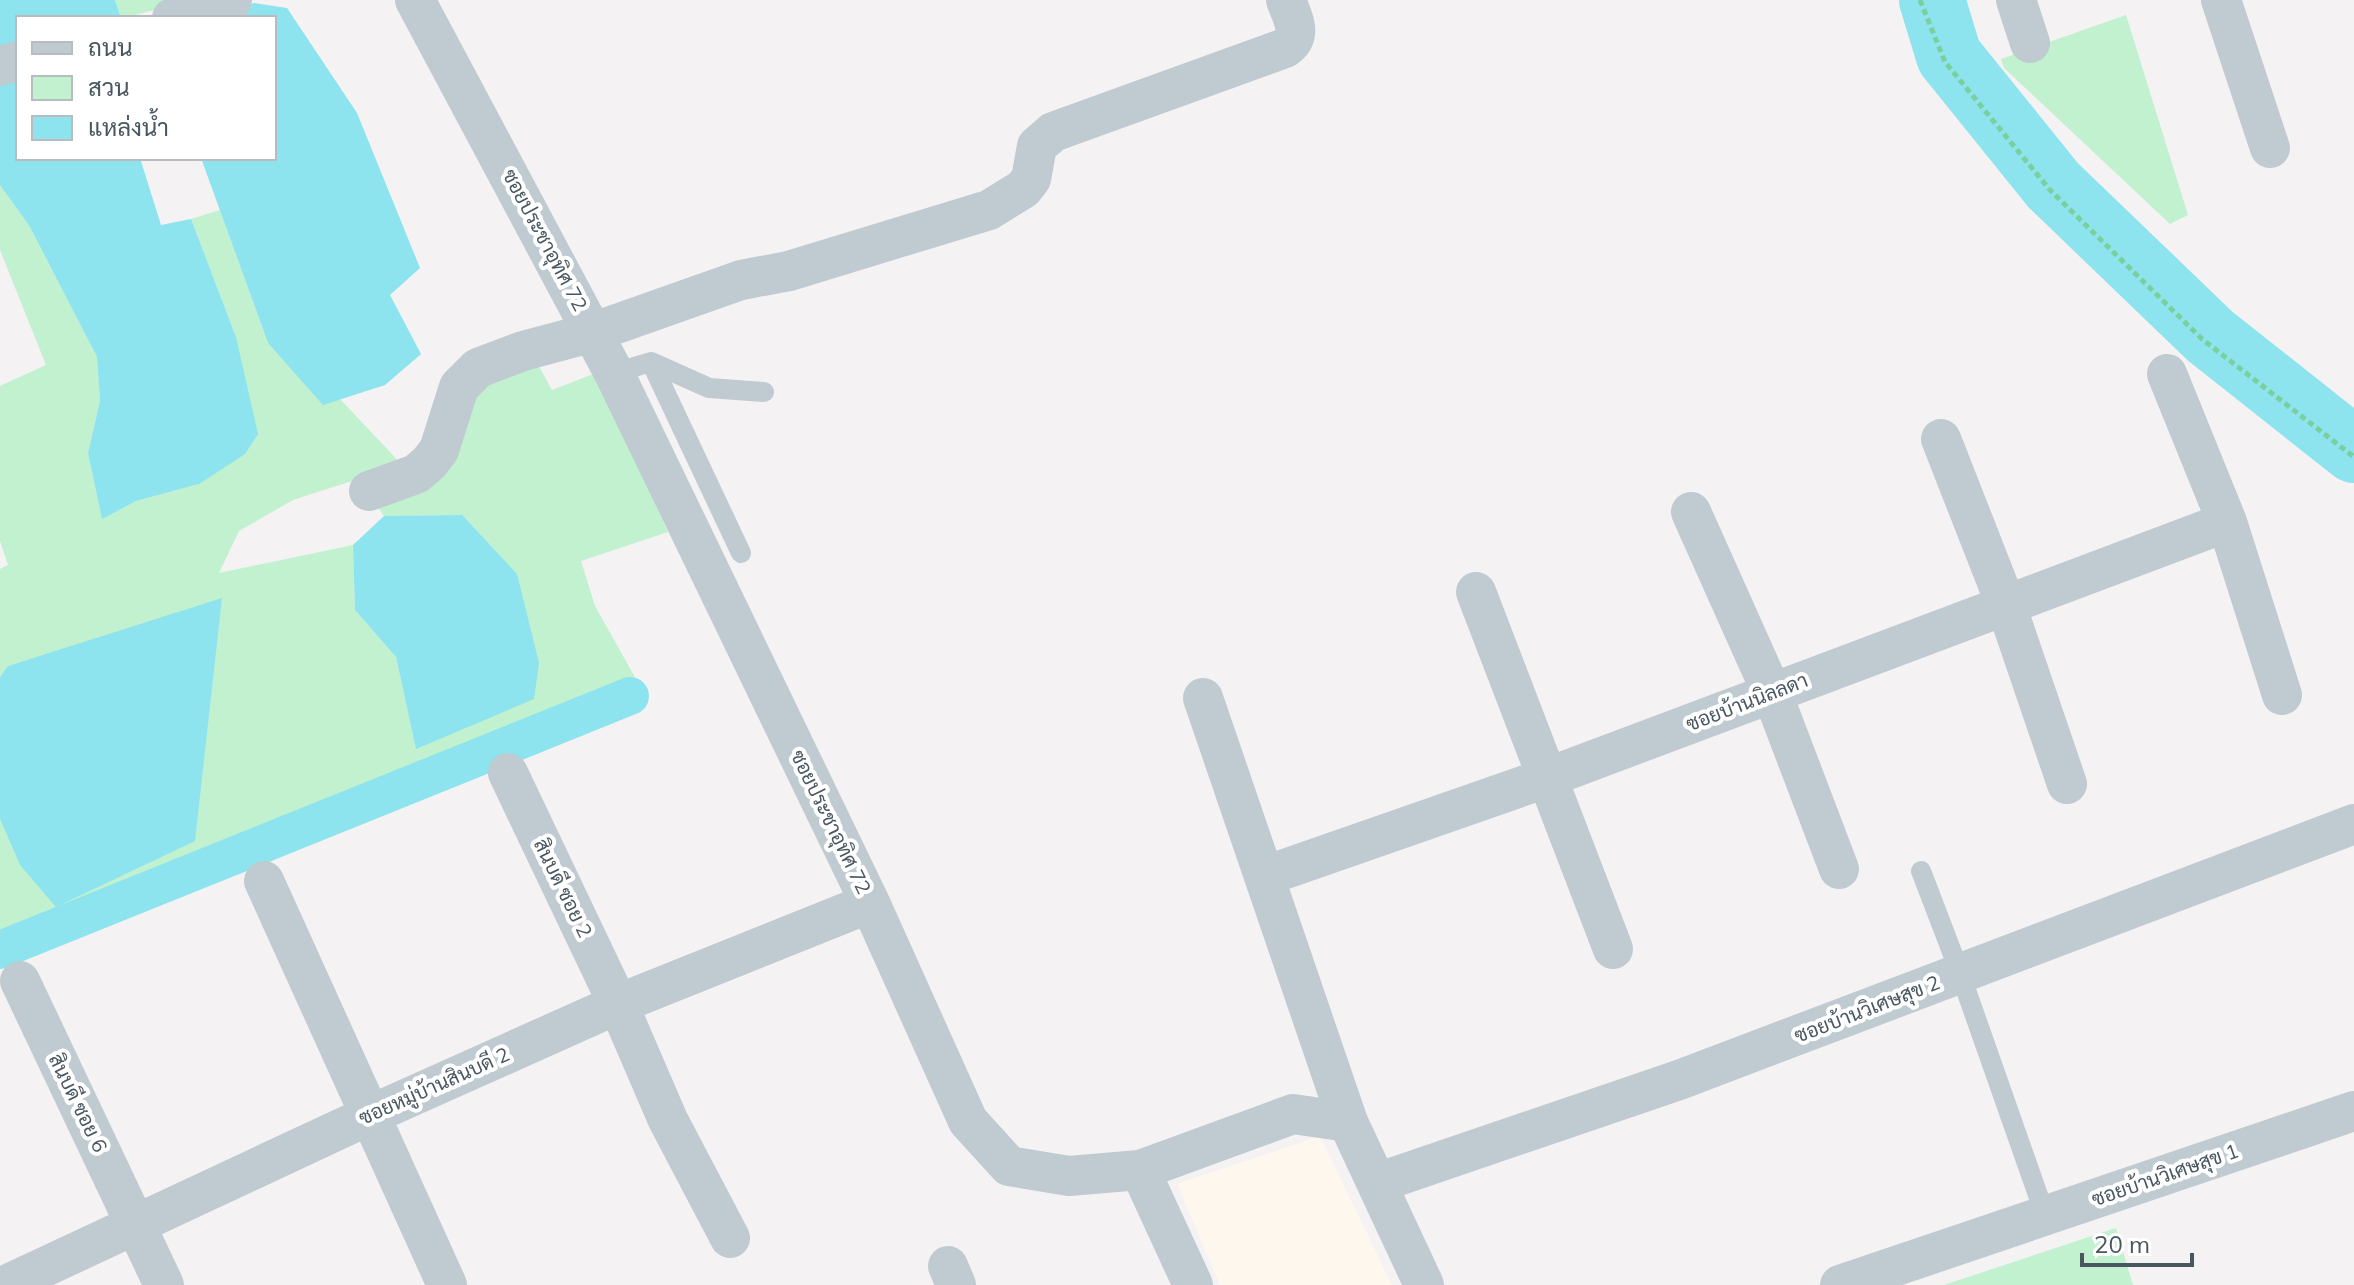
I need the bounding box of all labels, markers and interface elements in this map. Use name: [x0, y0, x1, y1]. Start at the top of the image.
legend: [16, 16, 276, 160]
text: ถนน: [88, 32, 133, 62]
text: สวน: [88, 72, 130, 102]
text: แหล่งน้ำ: [88, 108, 169, 142]
street label: ซอยประชาอุทิศ 72: [496, 165, 593, 316]
street label: ซอยบ้านนิลลดา: [1682, 667, 1811, 736]
street label: ซอยประชาอุทิศ 72: [784, 746, 877, 899]
street label: สินบดี ซอย 2: [529, 834, 598, 941]
street label: ซอยบ้านวิเศษสุข 2: [1791, 969, 1944, 1050]
street label: ซอยหมู่บ้านสินบดี 2: [355, 1041, 514, 1133]
street label: สินบดี ซอย 6: [44, 1049, 113, 1156]
street label: ซอยบ้านวิเศษสุข 1: [2088, 1138, 2242, 1213]
scale bar: [2082, 1217, 2192, 1267]
text: 20 m: [2094, 1229, 2150, 1259]

